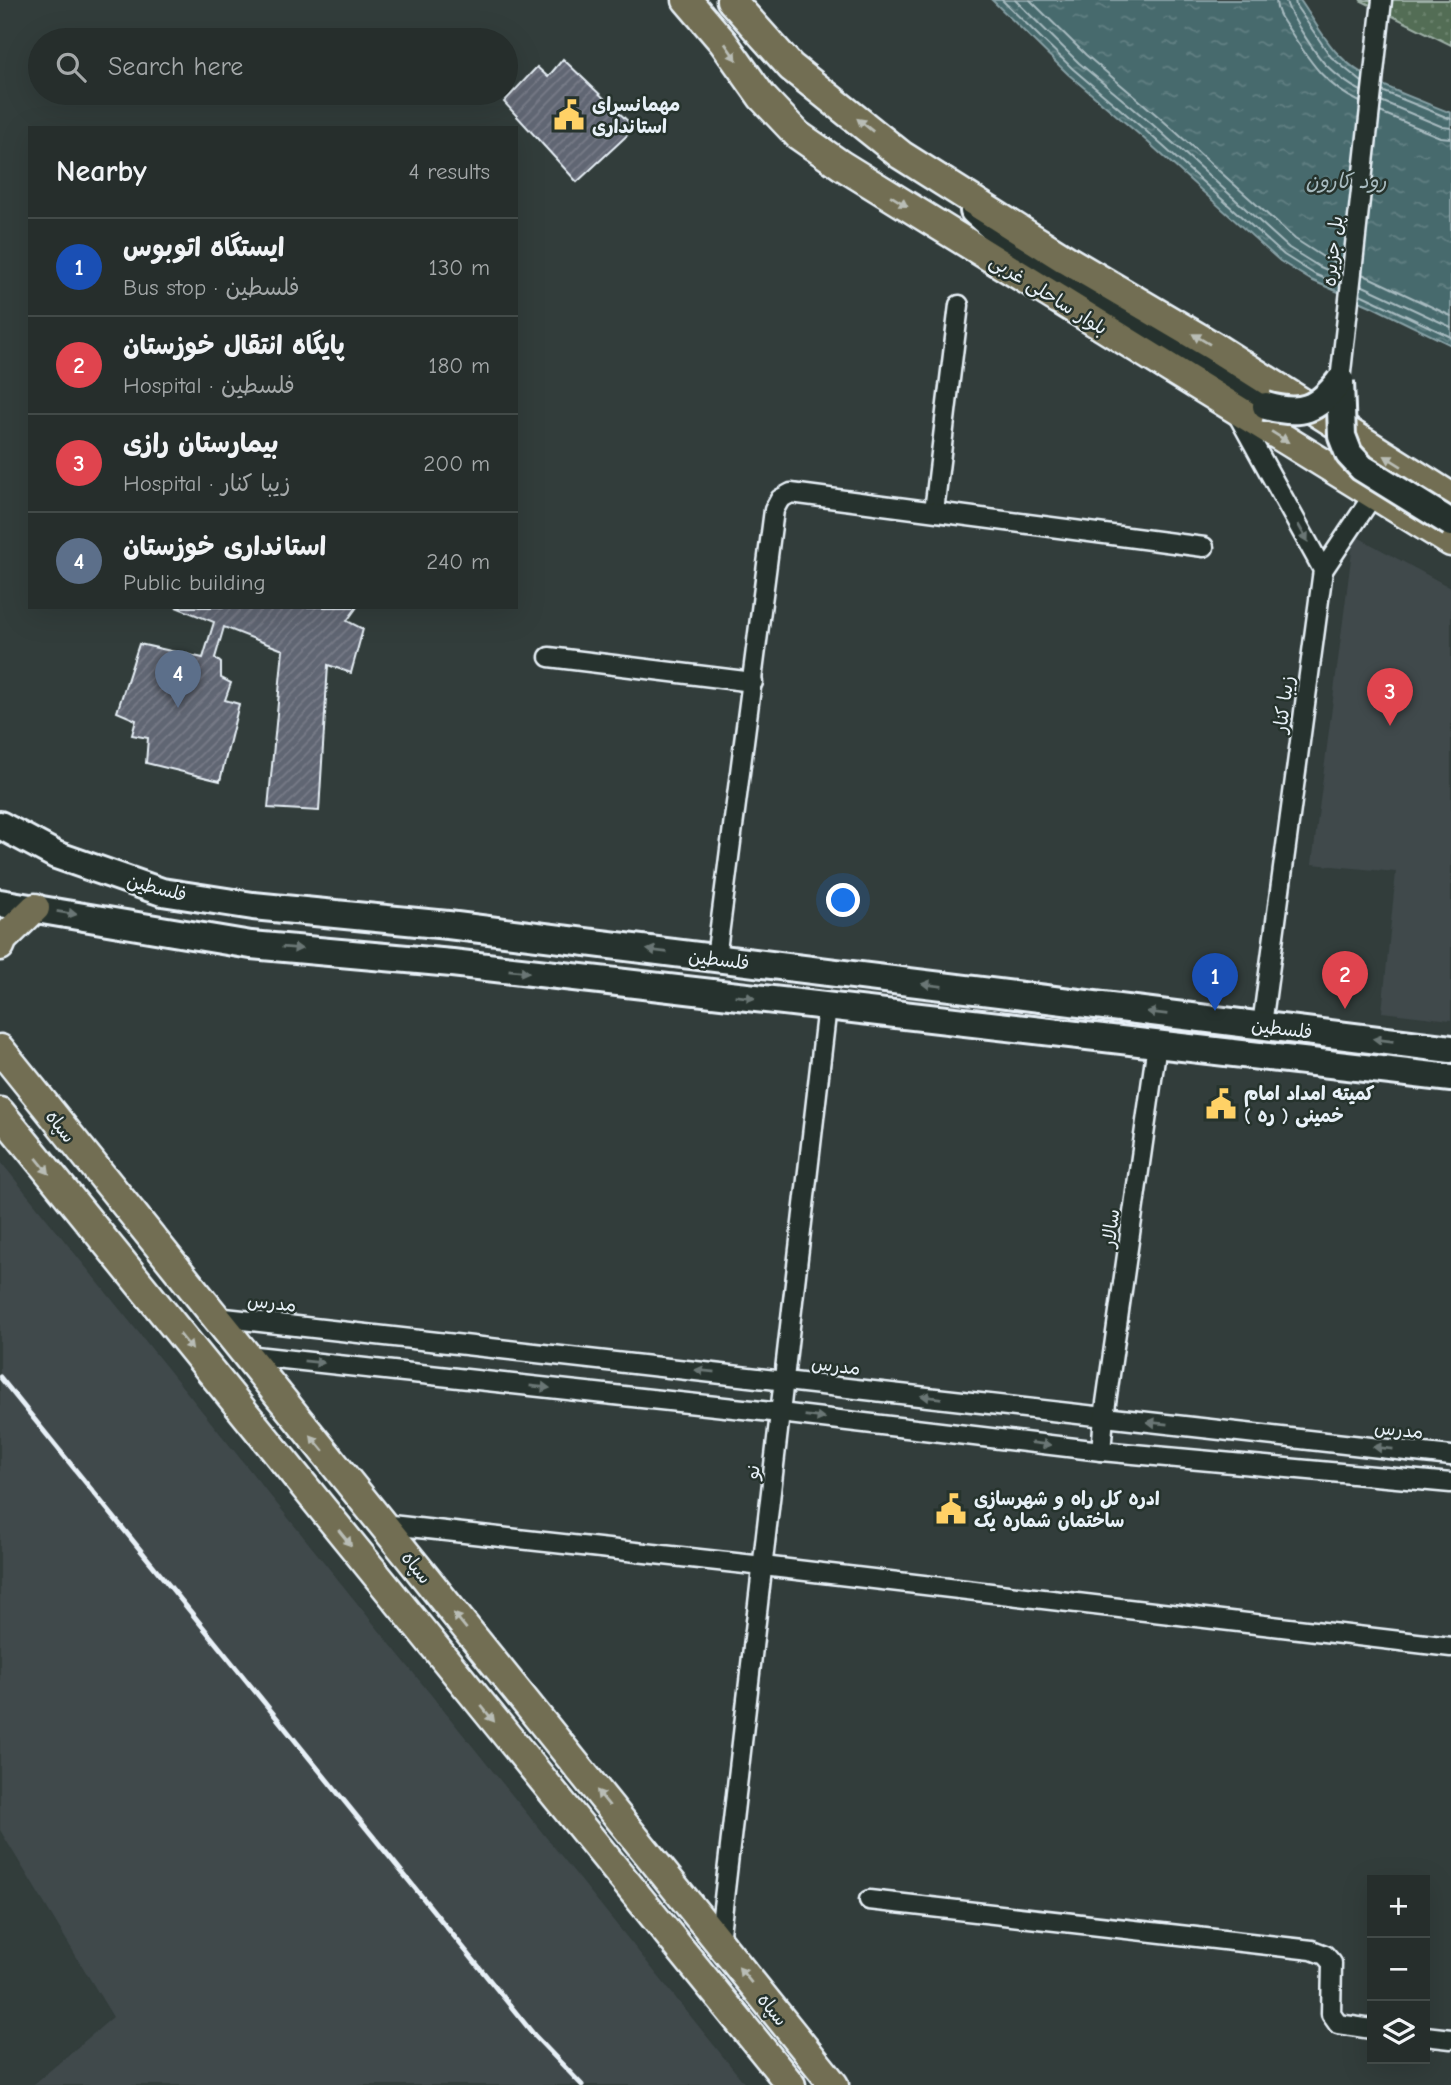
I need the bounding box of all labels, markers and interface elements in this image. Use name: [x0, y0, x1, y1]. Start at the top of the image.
search box: [28, 28, 518, 105]
one-way arrow: [724, 43, 738, 61]
icon: search: [52, 48, 90, 86]
text: Search here: [108, 52, 243, 82]
place label: مهمانسرای استانداری: [592, 94, 680, 138]
public building icon: مهمانسرای استانداری: [552, 98, 586, 132]
one-way arrow: [856, 118, 873, 133]
text: Nearby: [56, 154, 147, 189]
text: 4 results: [408, 158, 490, 185]
water label: رود کارون: [1306, 169, 1386, 193]
one-way arrow: [890, 195, 909, 208]
street label: پل جزیره: [1318, 215, 1349, 288]
text: ایستگاه اتوبوس: [123, 233, 284, 263]
street label: بلوار ساحلی غربی: [985, 250, 1111, 341]
text: 1: [74, 254, 84, 281]
text: 130 m: [429, 254, 490, 281]
text: Bus stop · فلسطین: [123, 274, 299, 301]
text: پایگاه انتقال خوزستان: [123, 331, 345, 361]
one-way arrow: [1191, 333, 1211, 345]
text: 2: [73, 352, 85, 379]
text: 180 m: [428, 352, 490, 379]
text: Hospital · فلسطین: [123, 372, 295, 399]
text: بیمارستان رازی: [123, 429, 279, 459]
one-way arrow: [1270, 430, 1290, 443]
text: 3: [73, 450, 85, 477]
text: 200 m: [423, 450, 490, 477]
one-way arrow: [1384, 454, 1403, 467]
text: Hospital · زیبا کنار: [123, 470, 290, 497]
one-way arrow: [1296, 524, 1308, 544]
text: استانداری خوزستان: [123, 532, 326, 562]
text: 4: [74, 548, 84, 575]
text: 240 m: [426, 548, 490, 575]
text: Public building: [123, 569, 266, 596]
pin: 4: [155, 650, 201, 708]
pin: 3: [1367, 668, 1413, 726]
street label: زیبا کنار: [1269, 674, 1299, 736]
street label: فلسطین: [124, 869, 189, 906]
your location: [826, 883, 860, 917]
one-way arrow: [57, 908, 79, 919]
one-way arrow: [281, 943, 303, 954]
street label: فلسطین: [687, 945, 751, 975]
one-way arrow: [646, 946, 668, 957]
pin: 2: [1322, 951, 1368, 1009]
pin: 1: [1192, 953, 1238, 1011]
one-way arrow: [508, 965, 530, 976]
one-way arrow: [921, 979, 943, 990]
one-way arrow: [734, 991, 756, 1002]
one-way arrow: [1146, 1007, 1168, 1018]
street label: فلسطین: [1250, 1014, 1314, 1044]
one-way arrow: [1372, 1035, 1394, 1046]
place label: کمیته امداد امام خمینی ( ره ): [1244, 1083, 1375, 1128]
public building icon: کمیته امداد امام خمینی ( ره ): [1204, 1087, 1238, 1121]
street label: سپاه: [40, 1106, 80, 1148]
one-way arrow: [35, 1156, 50, 1174]
street label: سالار: [1097, 1208, 1125, 1251]
street label: مدرس: [246, 1289, 298, 1317]
one-way arrow: [178, 1333, 193, 1351]
street label: مدرس: [810, 1352, 862, 1380]
one-way arrow: [303, 1357, 325, 1368]
one-way arrow: [694, 1366, 716, 1377]
one-way arrow: [529, 1381, 551, 1392]
one-way arrow: [920, 1391, 942, 1402]
one-way arrow: [804, 1411, 826, 1422]
street label: مدرس: [1373, 1416, 1425, 1444]
one-way arrow: [1146, 1417, 1168, 1428]
one-way arrow: [310, 1435, 325, 1452]
one-way arrow: [1030, 1438, 1052, 1449]
one-way arrow: [1372, 1443, 1394, 1454]
street label: نو: [741, 1464, 765, 1482]
place label: ادره کل راه و شهرسازی ساختمان شماره یک: [974, 1488, 1160, 1532]
public building icon: ادره کل راه و شهرسازی ساختمان شماره یک: [934, 1492, 968, 1526]
one-way arrow: [337, 1529, 352, 1546]
street label: سپاه: [396, 1547, 436, 1589]
one-way arrow: [452, 1612, 467, 1630]
one-way arrow: [481, 1705, 496, 1723]
one-way arrow: [595, 1789, 610, 1807]
map controls: [1367, 1875, 1430, 2064]
button: +: [1367, 1875, 1430, 1938]
button: −: [1367, 1938, 1430, 2001]
one-way arrow: [738, 1966, 753, 1984]
street label: سپاه: [752, 1989, 792, 2031]
button: layers: [1367, 2001, 1430, 2064]

